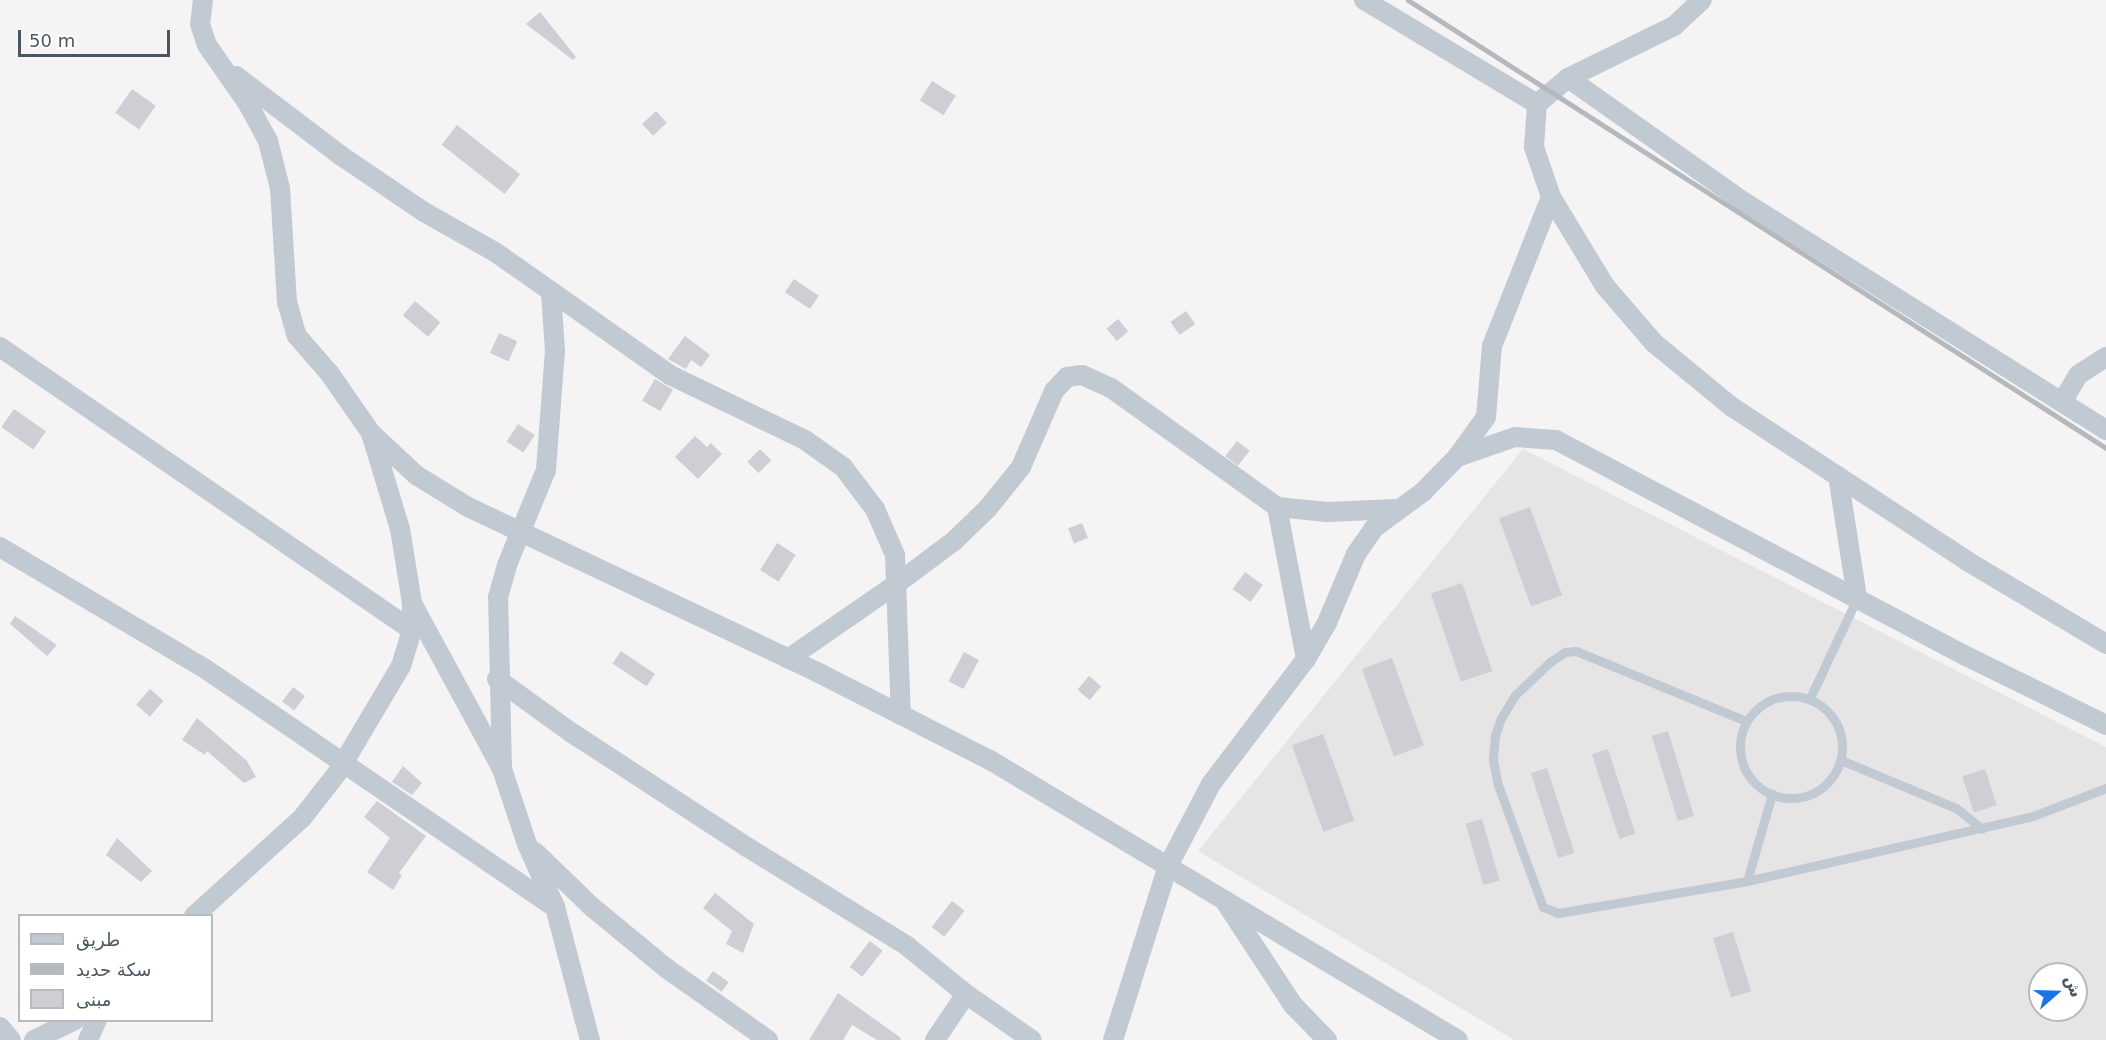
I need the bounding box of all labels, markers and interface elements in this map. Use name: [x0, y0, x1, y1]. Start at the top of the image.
scale bar: [21, 18, 172, 56]
text: 50 m: [29, 30, 75, 51]
legend: [18, 914, 213, 1022]
text: طريق: [76, 929, 120, 950]
text: سكة حديد: [76, 959, 151, 980]
north arrow: [2028, 962, 2088, 1022]
text: ش: [2061, 973, 2086, 1000]
text: مبنى: [76, 989, 112, 1010]

